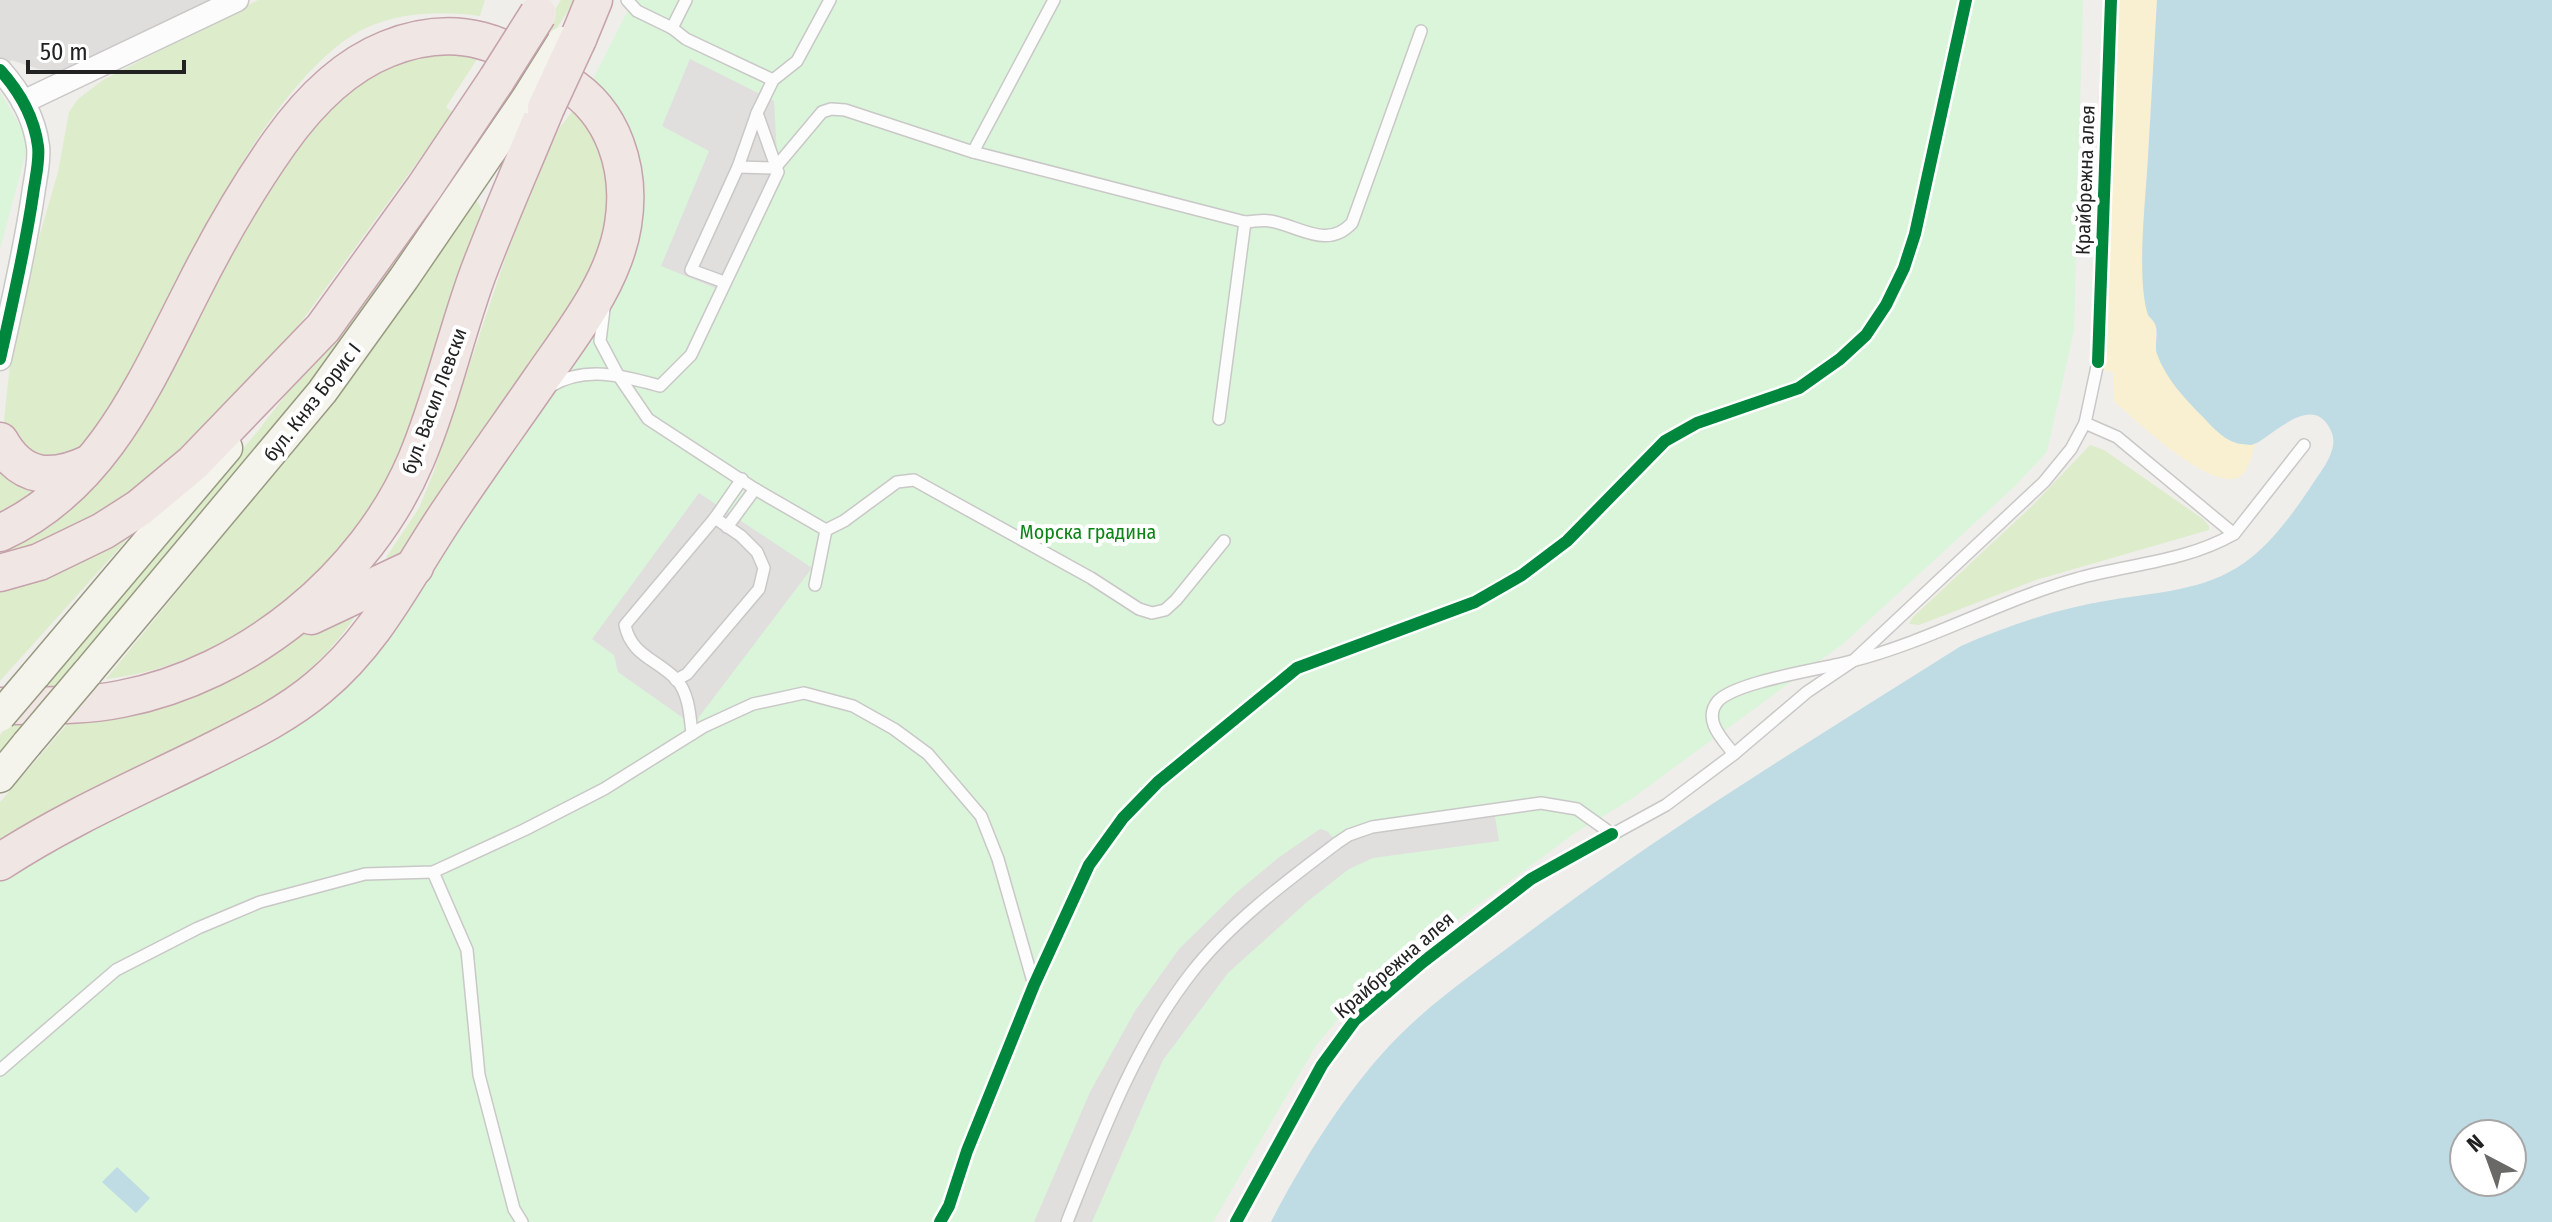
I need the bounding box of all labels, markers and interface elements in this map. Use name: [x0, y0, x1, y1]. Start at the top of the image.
scale bar: [28, 24, 184, 74]
text: 50 m: [40, 38, 88, 66]
street label: Крайбрежна алея: [2070, 105, 2100, 255]
street label: бул. Васил Левски: [396, 325, 472, 477]
street label: бул. Княз Борис I: [258, 338, 366, 466]
park label: Морска градина: [1020, 520, 1156, 544]
street label: Крайбрежна алея: [1330, 907, 1458, 1023]
north arrow: [2448, 1118, 2528, 1198]
text: N: [2461, 1129, 2489, 1158]

